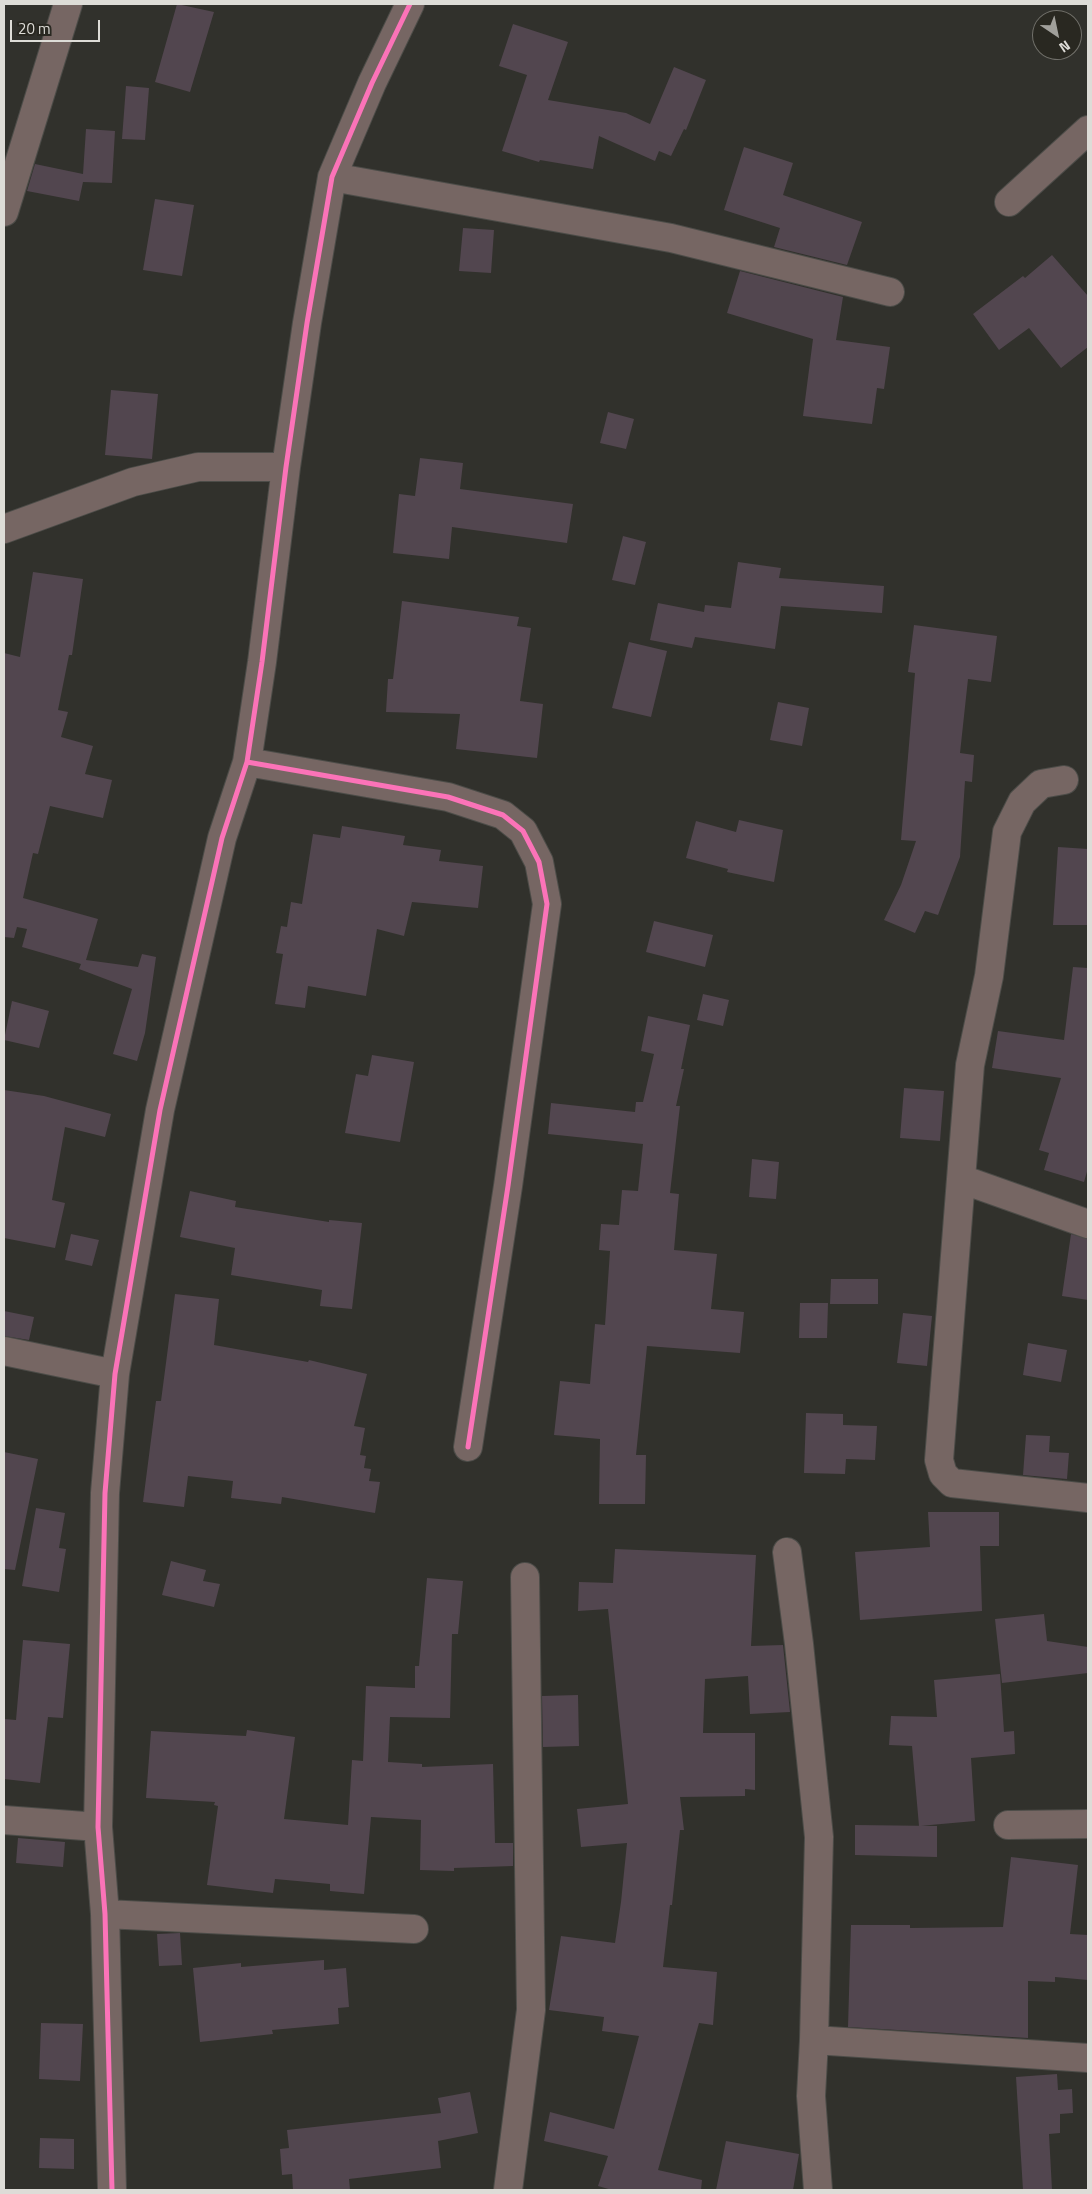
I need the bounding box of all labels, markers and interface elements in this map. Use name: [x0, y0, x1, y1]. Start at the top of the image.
scale bar: [12, 10, 102, 42]
north arrow: [1032, 10, 1082, 60]
text: 20 m: [18, 17, 51, 40]
text: N: [1055, 36, 1075, 58]

